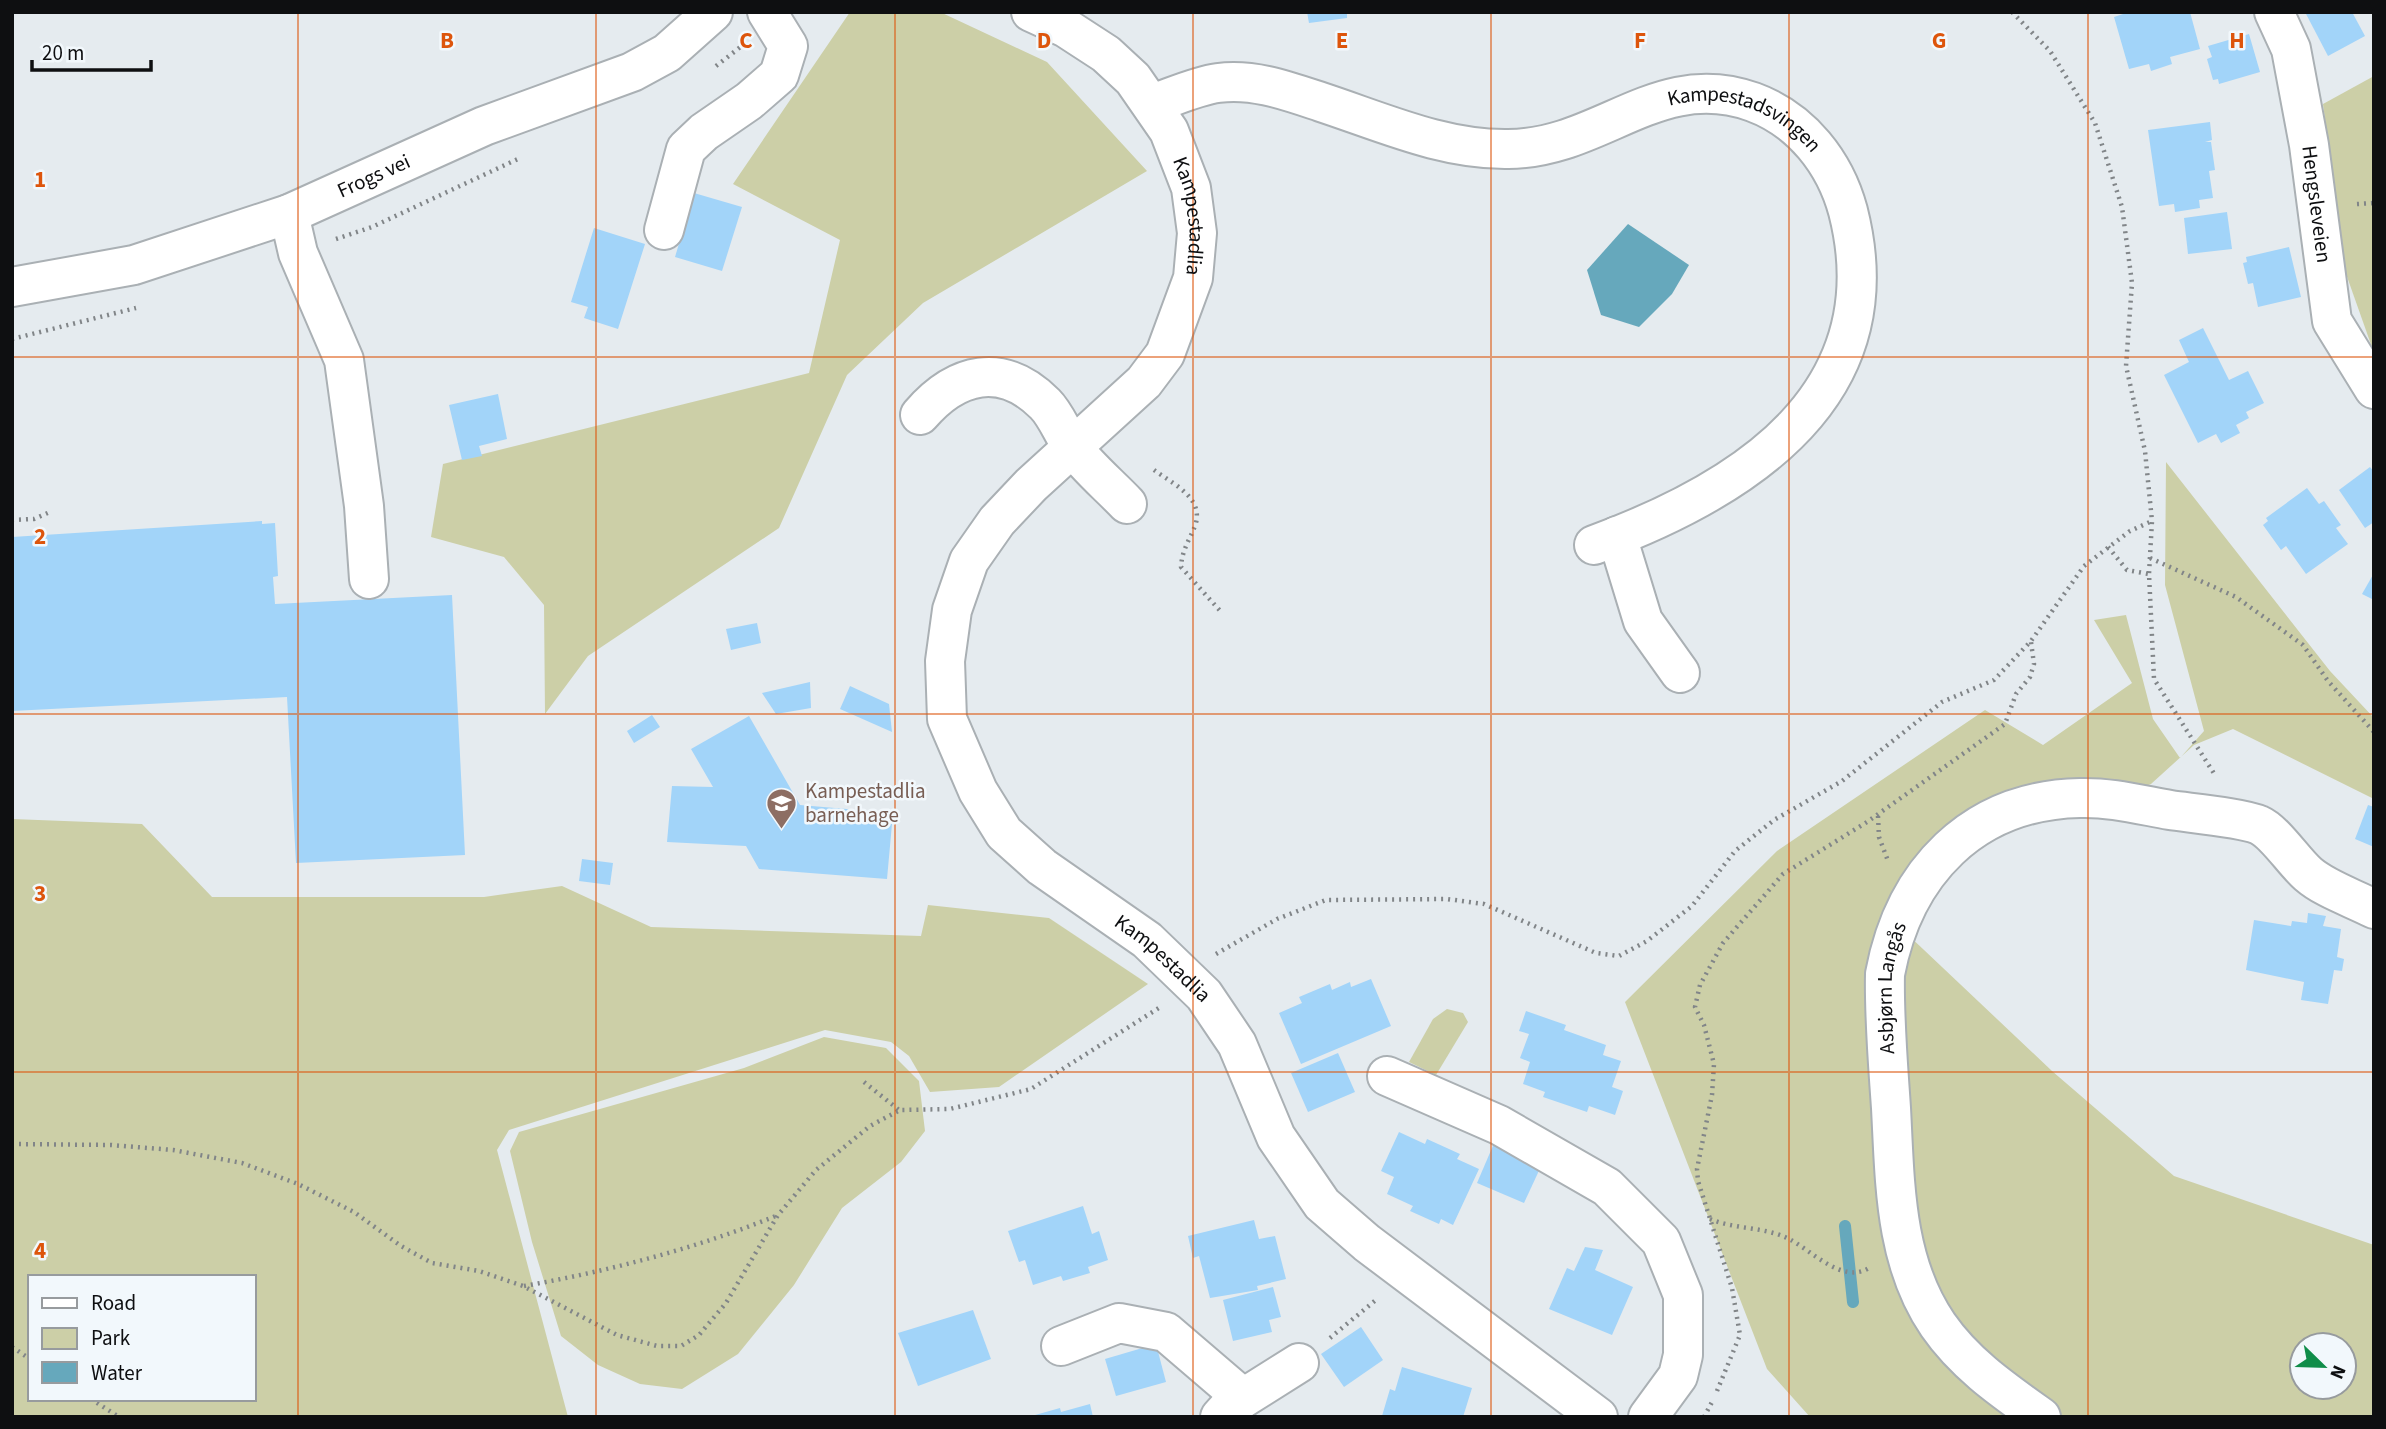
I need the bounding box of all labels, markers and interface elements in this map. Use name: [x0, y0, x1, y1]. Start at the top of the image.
text: B: [440, 24, 454, 57]
text: C: [739, 24, 753, 57]
text: D: [1037, 24, 1051, 57]
text: E: [1336, 24, 1348, 57]
text: F: [1634, 24, 1646, 57]
text: G: [1932, 24, 1946, 57]
text: H: [2229, 24, 2245, 57]
scale bar: [32, 28, 150, 72]
text: 20 m: [42, 38, 84, 68]
street label: Kampestadsvingen: [1664, 78, 1829, 159]
street label: Hengsleveien: [2294, 144, 2339, 265]
street label: Frogs vei: [332, 146, 415, 205]
street label: Kampestadlia: [1165, 152, 1212, 277]
text: 1: [34, 163, 46, 196]
text: 2: [34, 520, 46, 553]
place label: Kampestadlia barnehage: [805, 776, 926, 830]
school or university icon: Kampestadlia barnehage: [765, 786, 799, 830]
text: 3: [34, 877, 46, 910]
street label: Kampestadlia: [1108, 907, 1218, 1009]
street label: Asbjørn Langås: [1870, 917, 1914, 1055]
text: 4: [34, 1234, 46, 1267]
legend: [28, 1275, 256, 1401]
text: Road: [91, 1288, 136, 1318]
text: Park: [91, 1323, 131, 1353]
north arrow: [2288, 1331, 2358, 1401]
text: Water: [91, 1358, 143, 1388]
text: N: [2322, 1361, 2352, 1383]

